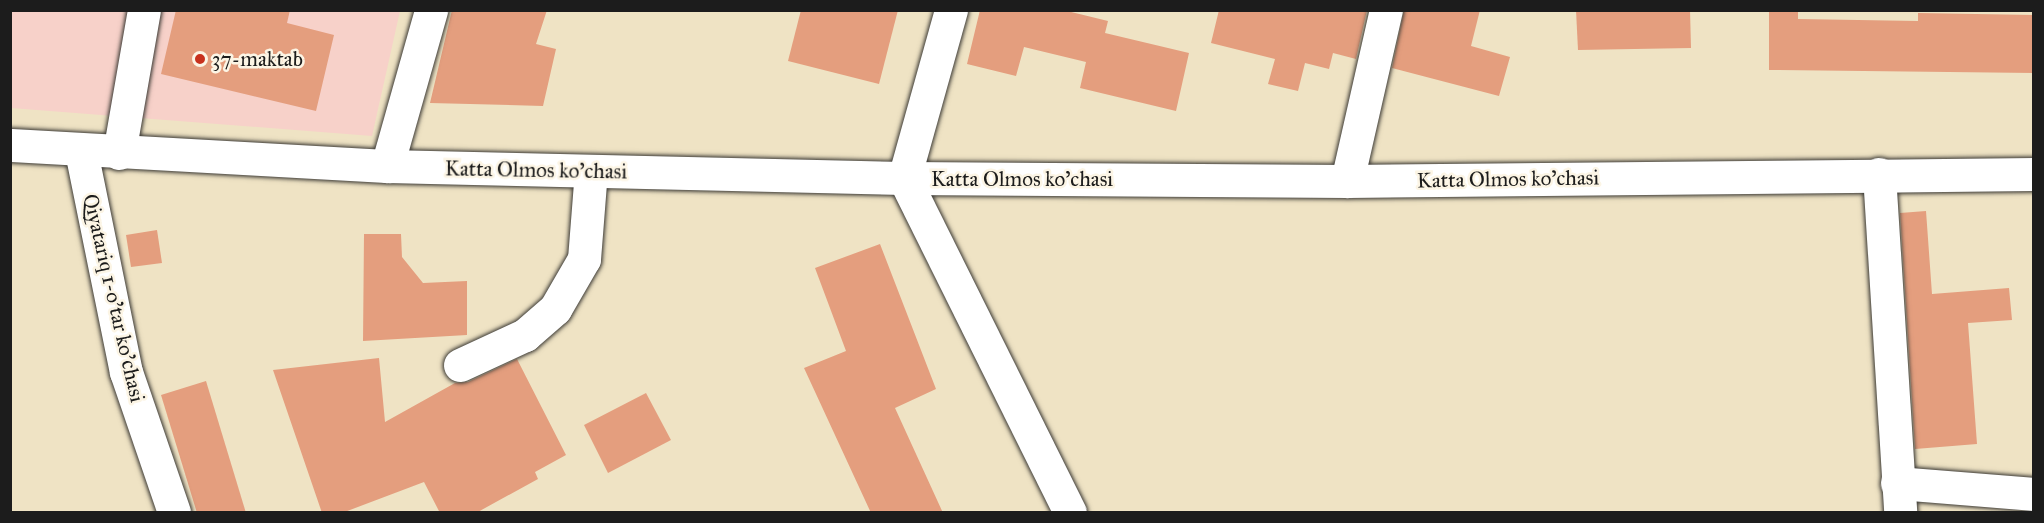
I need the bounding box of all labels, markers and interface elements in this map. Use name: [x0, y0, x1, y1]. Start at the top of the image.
place label: 37-maktab: [212, 46, 303, 72]
marker: 37-maktab: [193, 52, 207, 66]
street label: Katta Olmos ko'chasi: [445, 156, 627, 184]
street label: Katta Olmos ko'chasi: [1417, 165, 1599, 193]
street label: Katta Olmos ko'chasi: [931, 166, 1113, 192]
street label: Qiyatariq 1-o'tar ko'chasi: [78, 191, 150, 405]

